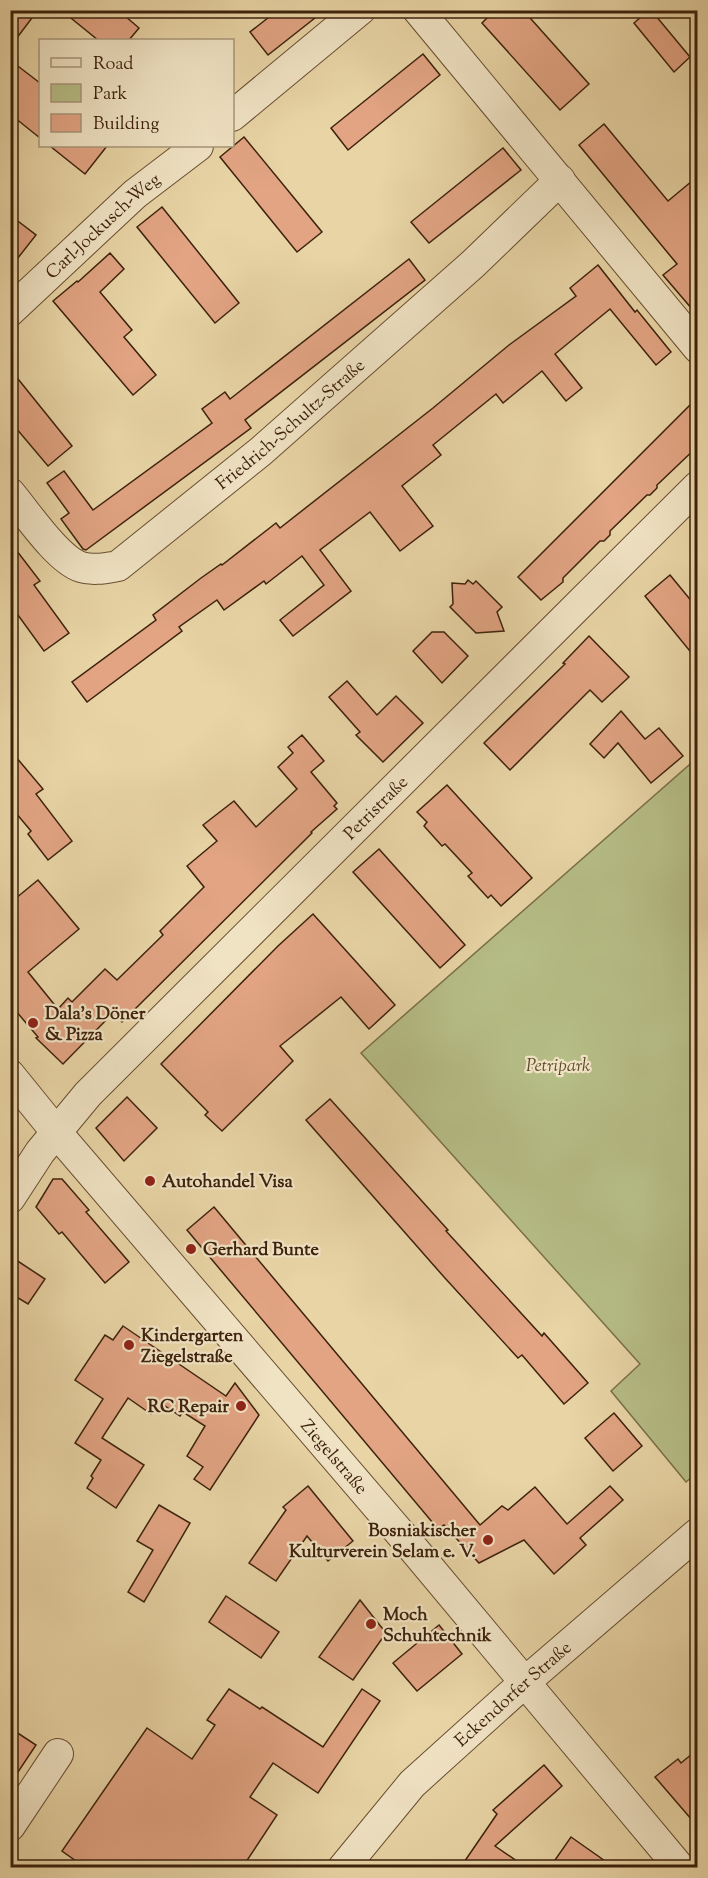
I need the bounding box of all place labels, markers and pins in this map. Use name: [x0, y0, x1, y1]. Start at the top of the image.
place label: Dala's Döner & Pizza: [45, 1002, 146, 1049]
marker: Dala's Döner & Pizza: [26, 1016, 40, 1030]
place label: Autohandel Visa: [162, 1170, 293, 1196]
marker: Autohandel Visa: [143, 1174, 157, 1188]
place label: Gerhard Bunte: [203, 1238, 319, 1264]
marker: Gerhard Bunte: [184, 1242, 198, 1256]
place label: Kindergarten Ziegelstraße: [141, 1324, 244, 1371]
marker: Kindergarten Ziegelstraße: [122, 1338, 136, 1352]
place label: RC Repair: [148, 1395, 229, 1421]
marker: RC Repair: [234, 1399, 248, 1413]
place label: Bosniakischer Kulturverein Selam e. V.: [289, 1519, 476, 1566]
marker: Bosniakischer Kulturverein Selam e. V.: [481, 1533, 495, 1547]
place label: Moch Schuhtechnik: [383, 1603, 492, 1650]
marker: Moch Schuhtechnik: [364, 1617, 378, 1631]

